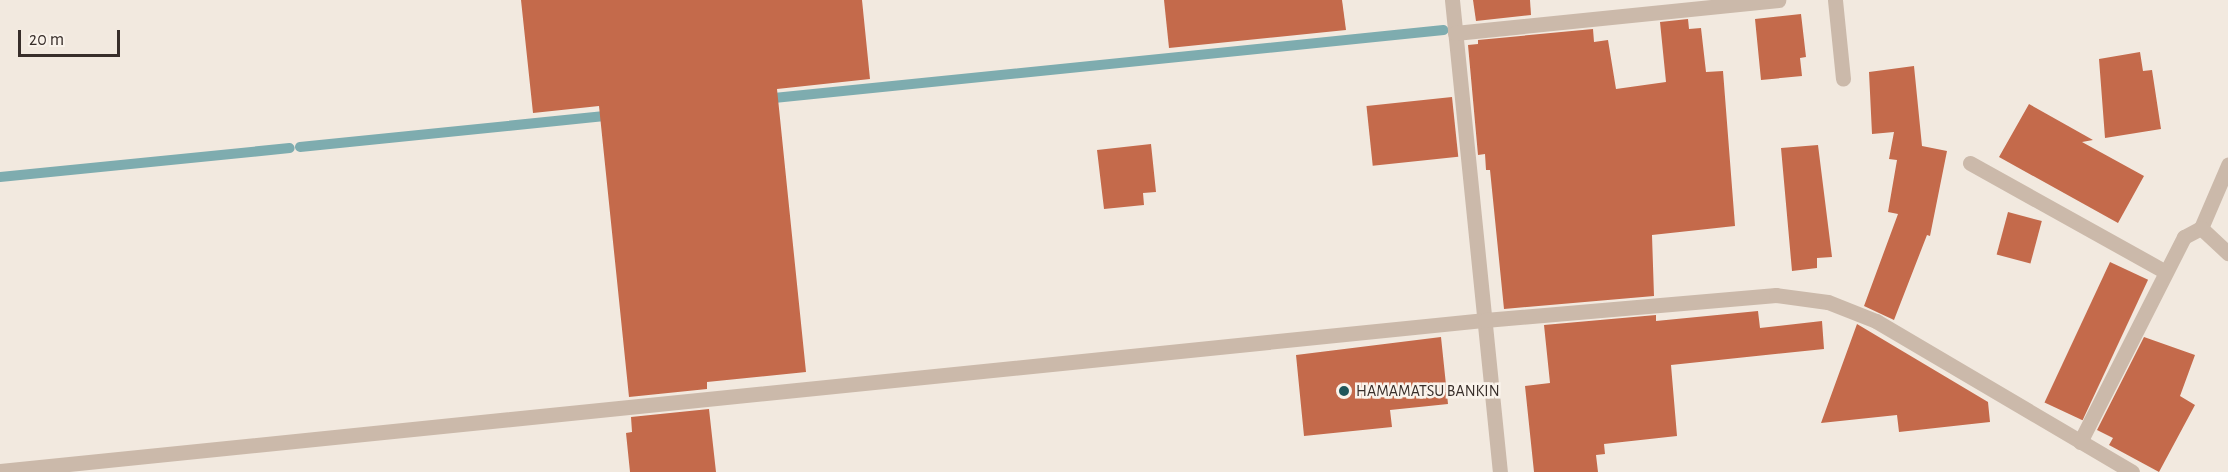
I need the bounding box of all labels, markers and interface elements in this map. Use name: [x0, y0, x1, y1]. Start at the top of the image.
scale bar: [21, 18, 123, 56]
text: 20 m: [29, 31, 64, 49]
place label: HAMAMATSU BANKIN: [1356, 381, 1500, 401]
marker: HAMAMATSU BANKIN: [1337, 384, 1351, 398]

